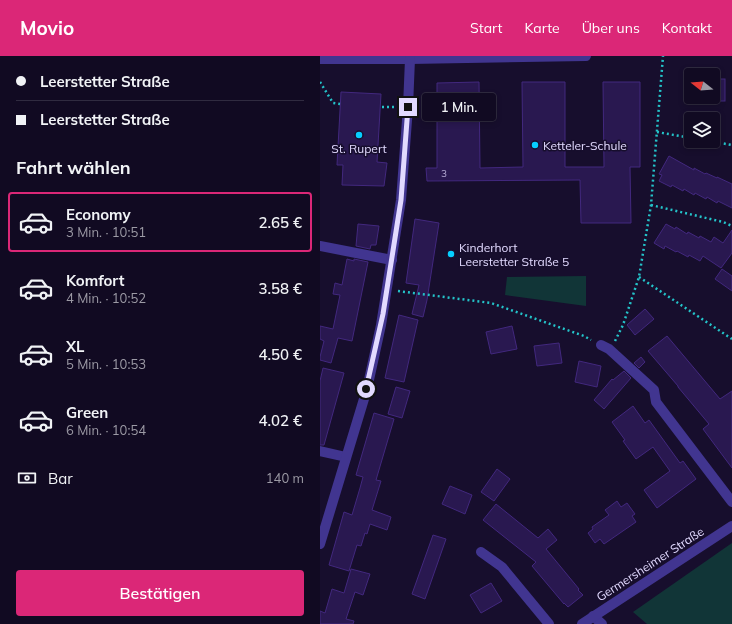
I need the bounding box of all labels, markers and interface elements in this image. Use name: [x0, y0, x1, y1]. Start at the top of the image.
text: Movio: [20, 16, 74, 40]
text: Start: [470, 19, 502, 37]
text: Karte: [524, 19, 560, 37]
text: Über uns: [582, 19, 640, 37]
text: Kontakt: [662, 19, 712, 37]
north arrow: [684, 68, 720, 104]
map controls: [684, 68, 720, 148]
text: Leerstetter Straße: [40, 72, 170, 91]
callout: 1 Min.: [422, 93, 496, 121]
route end: [399, 98, 417, 116]
text: 1 Min.: [441, 99, 477, 115]
text: Leerstetter Straße: [40, 110, 170, 129]
button: layers: [684, 112, 720, 148]
marker: St. Rupert: [354, 130, 364, 140]
place label: Ketteler-Schule: [543, 138, 627, 153]
marker: Ketteler-Schule: [530, 140, 540, 150]
place label: St. Rupert: [331, 141, 387, 156]
text: Fahrt wählen: [16, 156, 131, 179]
house number: 3: [441, 167, 447, 180]
icon: car: [18, 204, 54, 240]
text: Economy: [66, 205, 131, 224]
text: 2.65 €: [258, 213, 302, 232]
text: 3 Min. · 10:51: [66, 224, 146, 240]
place label: Kinderhort Leerstetter Straße 5: [459, 240, 569, 269]
marker: Kinderhort Leerstetter Straße 5: [446, 249, 456, 259]
icon: car: [18, 270, 54, 306]
text: Komfort: [66, 271, 124, 290]
text: 3.58 €: [258, 279, 302, 298]
text: 4 Min. · 10:52: [66, 290, 146, 306]
icon: car: [18, 336, 54, 372]
text: XL: [66, 337, 84, 356]
text: 4.50 €: [258, 345, 302, 364]
text: 5 Min. · 10:53: [66, 356, 146, 372]
route start: [357, 380, 375, 398]
icon: car: [18, 402, 54, 438]
text: Green: [66, 403, 108, 422]
text: 4.02 €: [258, 411, 302, 430]
text: 6 Min. · 10:54: [66, 422, 146, 438]
icon: cash: [16, 467, 38, 489]
text: Bar: [48, 469, 73, 488]
text: 140 m: [266, 470, 304, 486]
street label: Germersheimer Straße: [593, 524, 707, 604]
button: Bestätigen: [16, 570, 304, 616]

